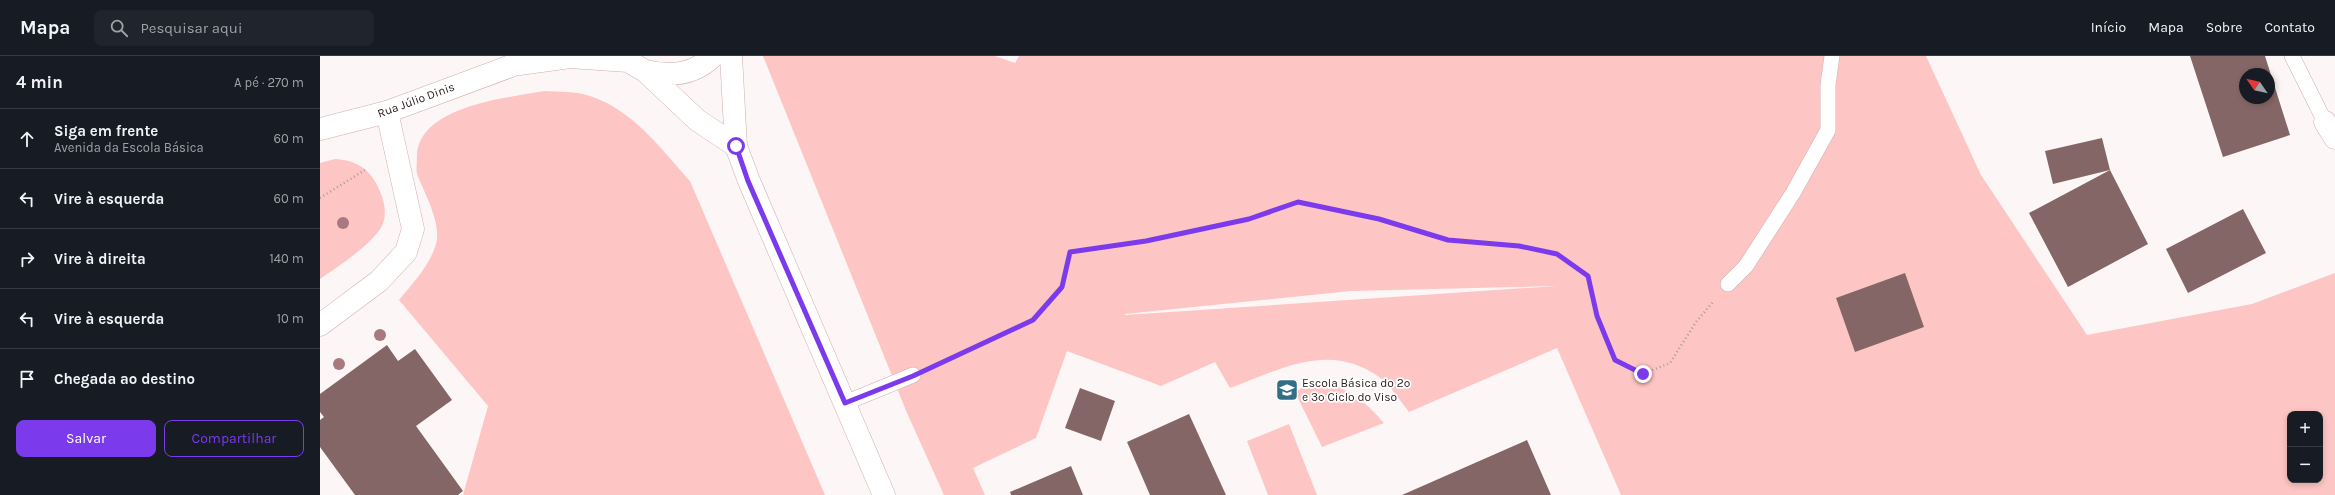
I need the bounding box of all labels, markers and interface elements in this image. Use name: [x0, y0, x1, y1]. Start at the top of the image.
search box: [94, 10, 374, 46]
text: Mapa: [20, 17, 70, 39]
icon: search: [108, 17, 130, 39]
text: Pesquisar aqui: [140, 19, 242, 37]
text: Início: [2091, 19, 2126, 36]
text: Mapa: [2148, 19, 2184, 36]
text: Sobre: [2206, 19, 2242, 36]
text: Contato: [2264, 19, 2315, 36]
north arrow: [2239, 68, 2275, 104]
text: 4 min: [16, 72, 63, 92]
text: A pé · 270 m: [234, 75, 304, 90]
street label: Rua Júlio Dinis: [375, 80, 457, 120]
text: Siga em frente: [54, 122, 158, 140]
icon: ahead: [16, 128, 38, 150]
text: 60 m: [274, 131, 304, 146]
route start: [727, 137, 745, 155]
text: Avenida da Escola Básica: [54, 140, 204, 155]
icon: left: [16, 188, 38, 210]
text: Vire à esquerda: [54, 190, 164, 208]
text: 60 m: [274, 191, 304, 206]
icon: right: [16, 248, 38, 270]
text: Vire à direita: [54, 250, 146, 268]
text: 140 m: [269, 251, 304, 266]
icon: left: [16, 308, 38, 330]
text: Vire à esquerda: [54, 310, 164, 328]
text: 10 m: [277, 311, 304, 326]
route end: [1634, 365, 1652, 383]
icon: arrive: [16, 368, 38, 390]
text: Chegada ao destino: [54, 370, 195, 388]
place label: Escola Básica do 2º e 3º Ciclo do Viso: [1302, 376, 1410, 404]
school or university icon: Escola Básica do 2º e 3º Ciclo do Viso: [1274, 377, 1300, 403]
map controls: [2287, 411, 2323, 483]
button: +: [2287, 411, 2323, 447]
button: Salvar: [16, 420, 156, 457]
button: Compartilhar: [164, 420, 304, 457]
button: −: [2287, 447, 2323, 483]

